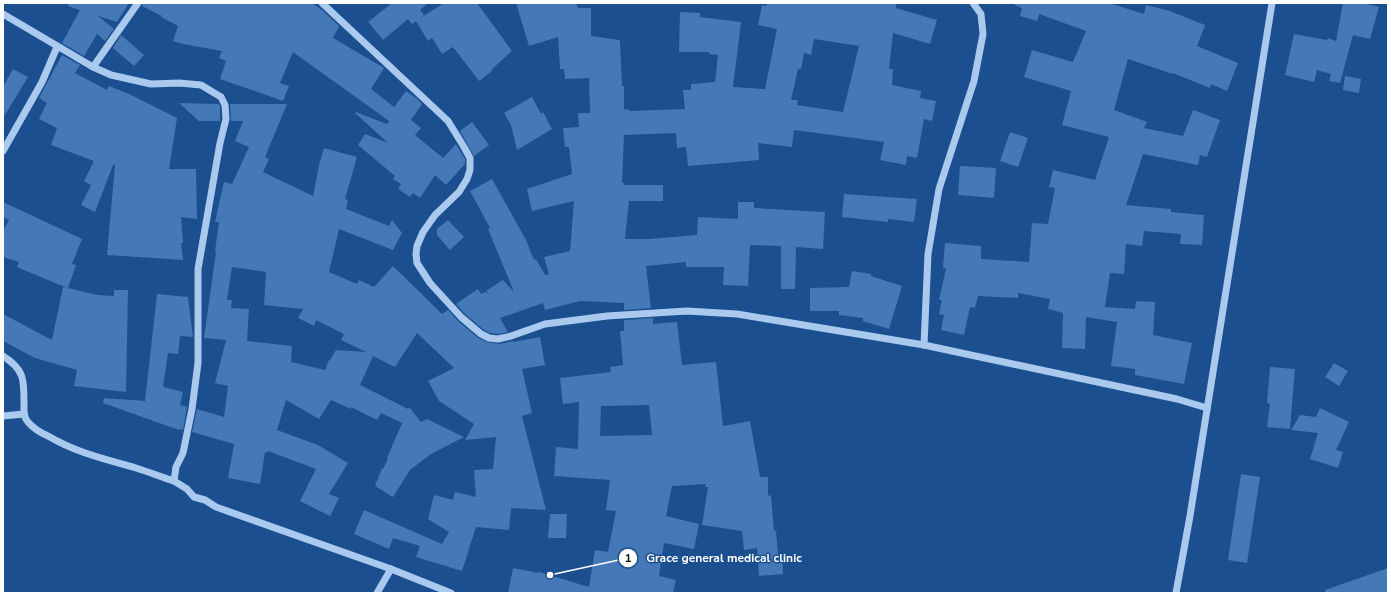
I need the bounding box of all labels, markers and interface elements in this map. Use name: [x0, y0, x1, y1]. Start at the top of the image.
callout: Grace general medical clinic: [618, 546, 810, 570]
text: 1: [624, 550, 632, 566]
text: Grace general medical clinic: [646, 550, 802, 566]

